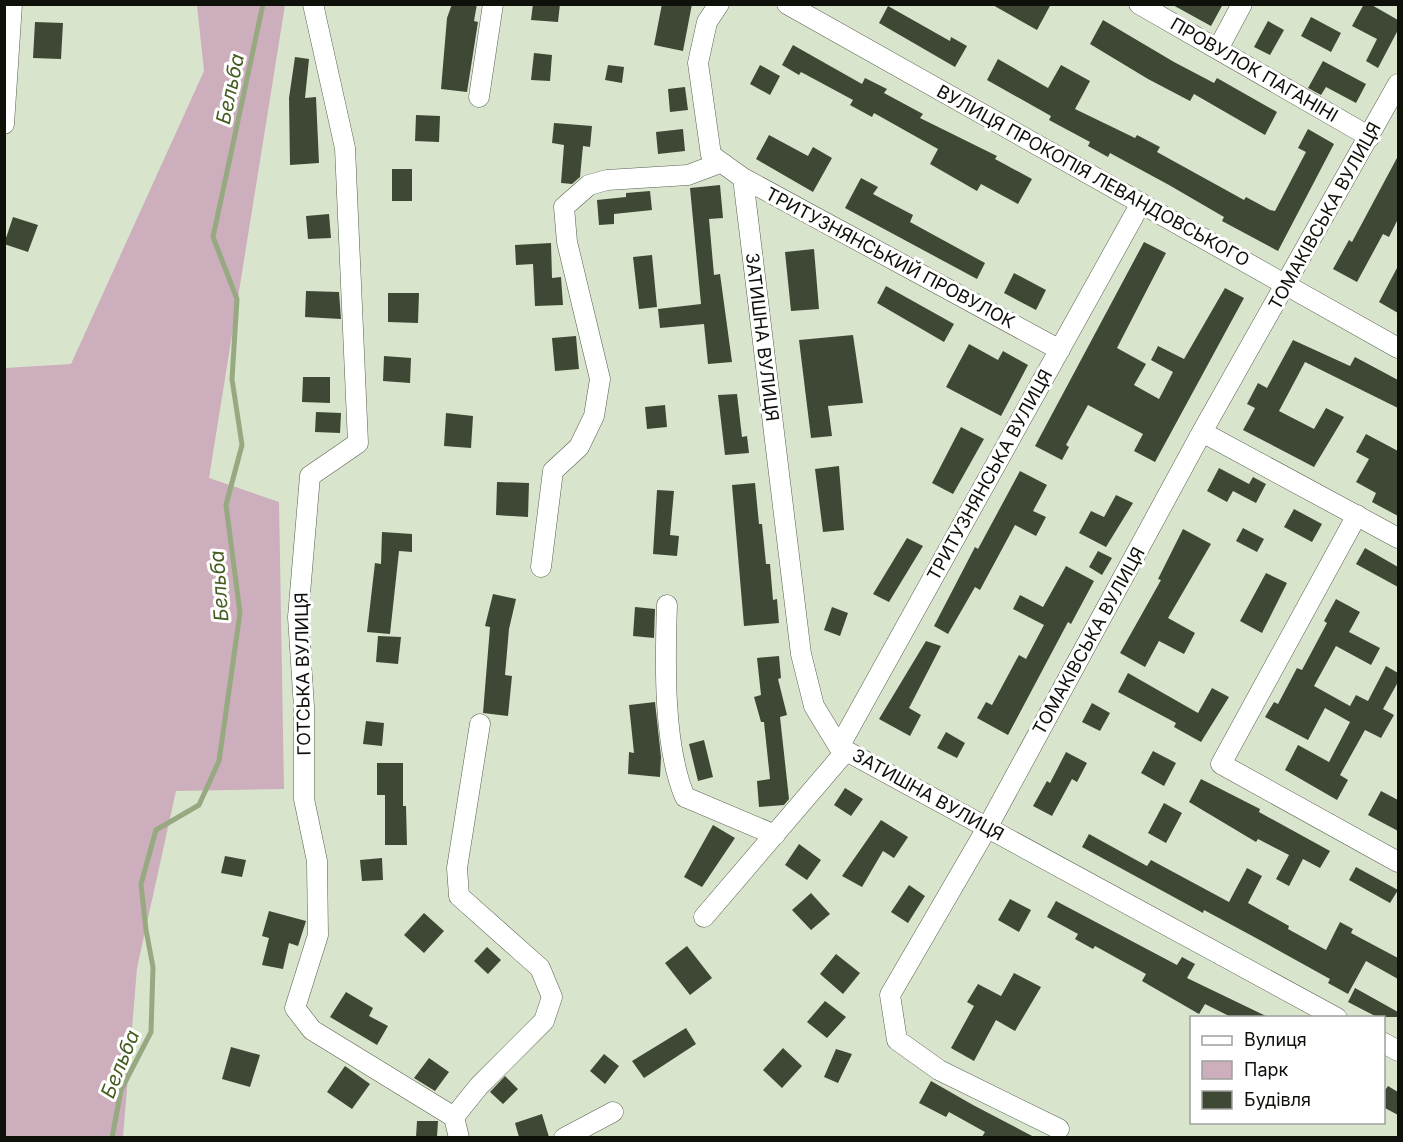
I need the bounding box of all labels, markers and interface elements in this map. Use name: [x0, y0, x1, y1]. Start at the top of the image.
street label: ПРОВУЛОК ПАГАНІНІ: [1167, 13, 1342, 126]
water label: Бельба: [211, 52, 249, 126]
street label: ВУЛИЦЯ ПРОКОПІЯ ЛЕВАНДОВСЬКОГО: [933, 80, 1253, 271]
street label: ТОМАКІВСЬКА ВУЛИЦЯ: [1264, 118, 1385, 313]
street label: ТРИТУЗНЯНСЬКИЙ ПРОВУЛОК: [762, 182, 1019, 332]
street label: ЗАТИШНА ВУЛИЦЯ: [742, 251, 783, 423]
street label: ТРИТУЗНЯНСЬКА ВУЛИЦЯ: [923, 366, 1056, 584]
street label: ТОМАКІВСЬКА ВУЛИЦЯ: [1028, 543, 1149, 738]
water label: Бельба: [205, 550, 233, 622]
street label: ГОТСЬКА ВУЛИЦЯ: [291, 592, 314, 756]
street label: ЗАТИШНА ВУЛИЦЯ: [849, 744, 1008, 845]
legend: [1190, 1016, 1385, 1124]
water label: Бельба: [96, 1026, 144, 1102]
text: Вулиця: [1244, 1029, 1307, 1050]
text: Парк: [1244, 1059, 1289, 1080]
text: Будівля: [1244, 1089, 1311, 1110]

